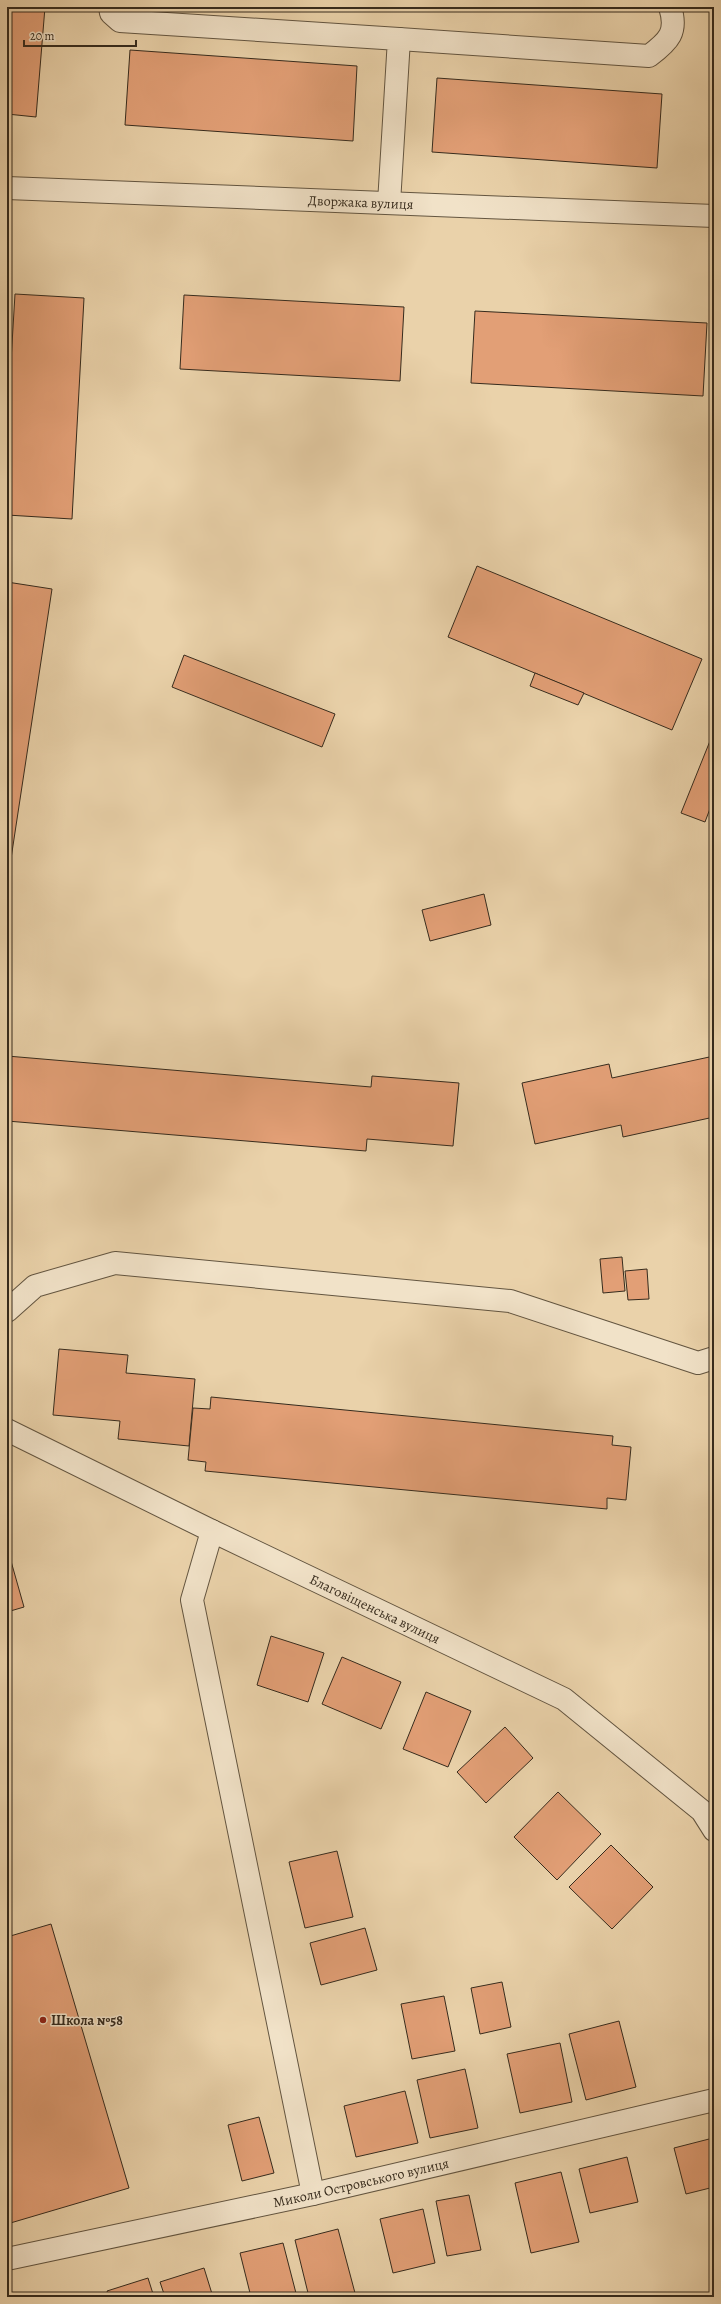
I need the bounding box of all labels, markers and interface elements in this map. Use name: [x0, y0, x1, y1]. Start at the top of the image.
scale bar: [24, 22, 136, 48]
text: 20 m: [30, 28, 54, 44]
street label: Дворжака вулиця: [308, 190, 414, 214]
street label: Благовіщенська вулиця: [306, 1569, 444, 1648]
place label: Школа №58: [51, 2011, 123, 2030]
marker: Школа №58: [38, 2015, 48, 2025]
street label: Миколи Островського вулиця: [271, 2153, 451, 2212]

